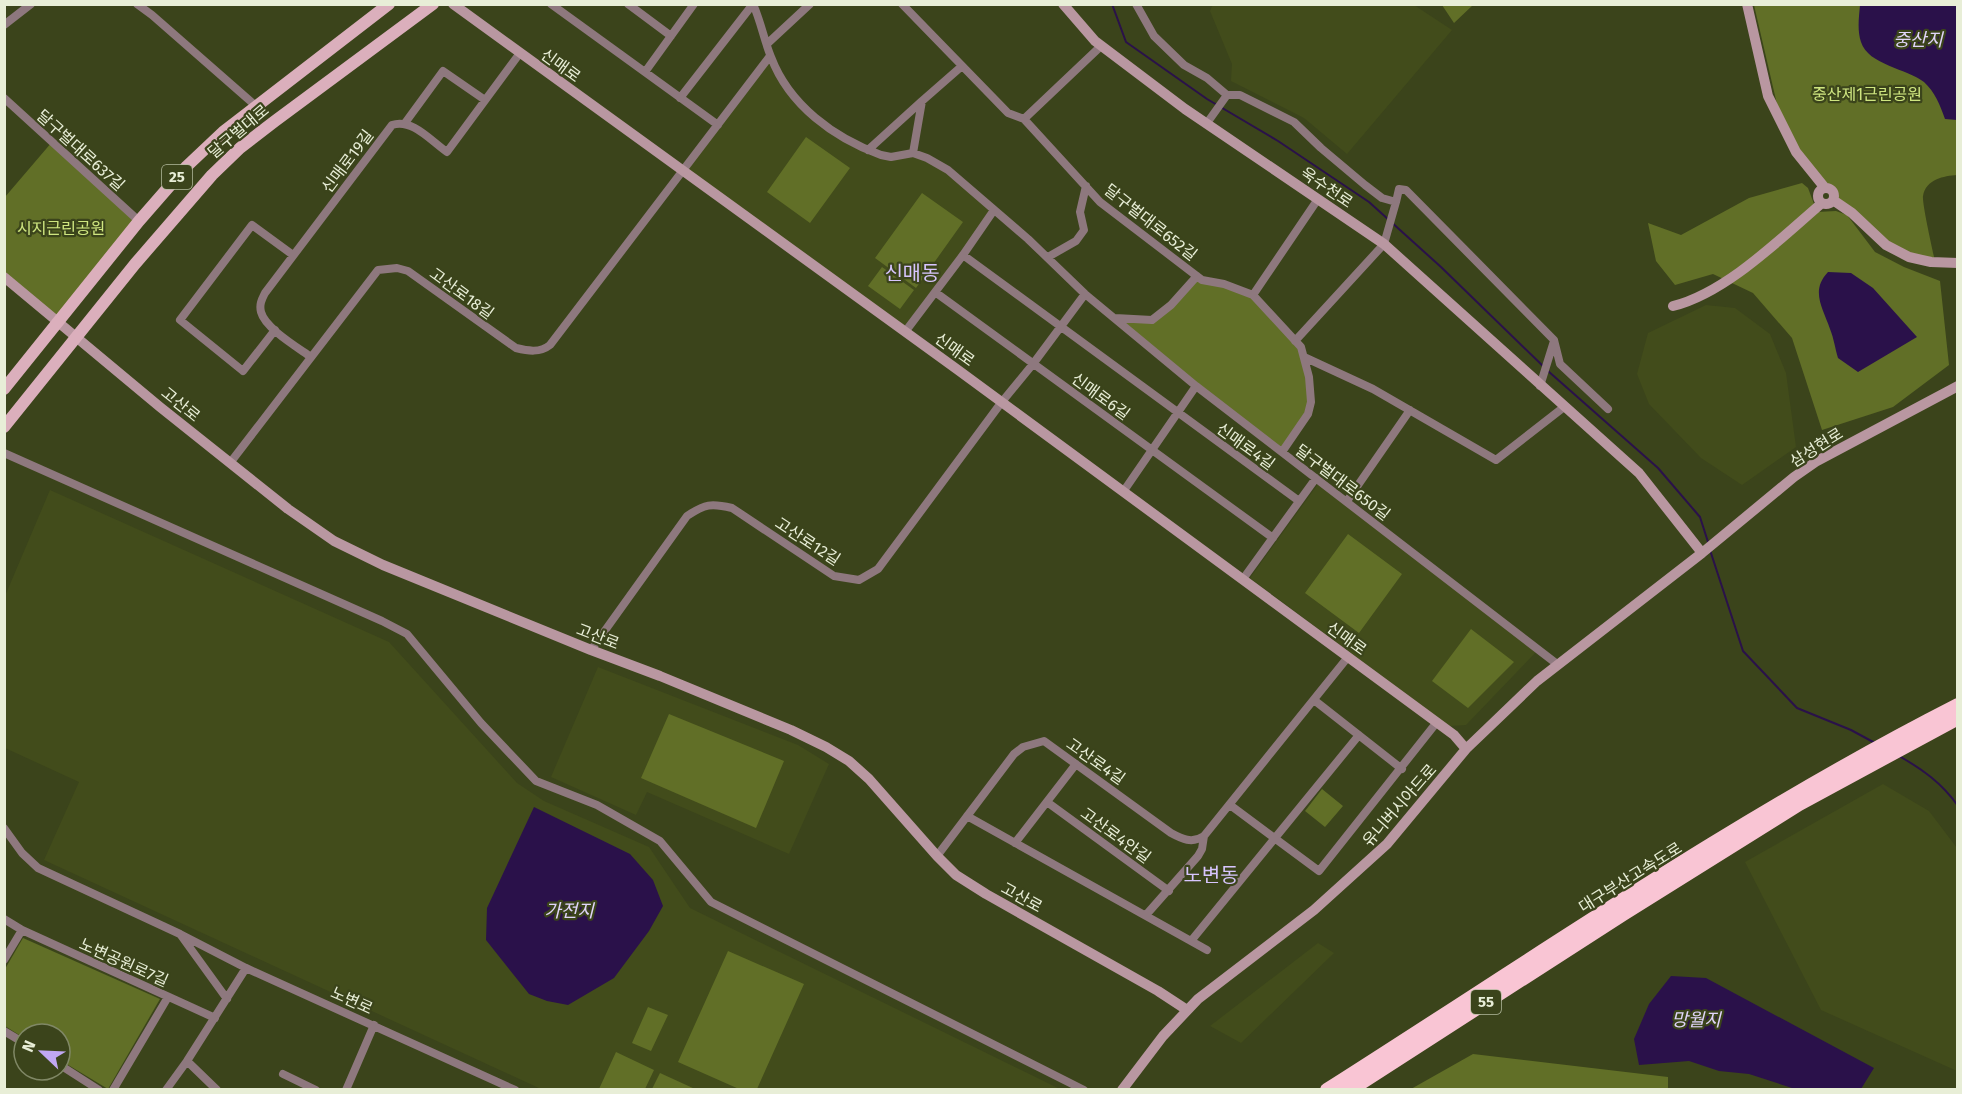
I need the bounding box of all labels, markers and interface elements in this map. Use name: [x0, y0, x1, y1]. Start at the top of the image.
water label: 중산지: [1893, 29, 1944, 51]
street label: 신매로: [537, 45, 584, 86]
park label: 중산제1근린공원: [1812, 85, 1922, 104]
street label: 달구벌대로: [204, 100, 273, 162]
street label: 달구벌대로637길: [33, 106, 129, 195]
street label: 신매로19길: [317, 126, 377, 197]
street label: 욱수천로: [1297, 163, 1357, 212]
road number: 25: [162, 165, 192, 189]
street label: 달구벌대로652길: [1101, 180, 1201, 265]
park label: 시지근린공원: [17, 219, 105, 238]
district label: 신매동: [884, 261, 940, 285]
street label: 고산로18길: [426, 264, 497, 323]
street label: 신매로: [931, 329, 978, 370]
street label: 신매로6길: [1068, 369, 1134, 424]
street label: 고산로: [158, 383, 204, 426]
street label: 신매로4길: [1213, 419, 1279, 474]
street label: 삼성현로: [1786, 424, 1846, 471]
street label: 달구벌대로650길: [1292, 441, 1394, 524]
street label: 고산로12길: [772, 513, 844, 569]
street label: 신매로: [1323, 618, 1370, 659]
street label: 고산로: [574, 620, 622, 653]
street label: 고산로4길: [1063, 734, 1129, 789]
street label: 유니버시아드로: [1358, 760, 1441, 850]
street label: 고산로4안길: [1077, 804, 1155, 867]
street label: 대구부산고속도로: [1575, 838, 1685, 917]
district label: 노변동: [1183, 863, 1239, 887]
street label: 고산로: [998, 878, 1046, 917]
water label: 가전지: [544, 900, 595, 922]
street label: 노변공원로7길: [76, 934, 171, 991]
street label: 노변로: [328, 983, 376, 1018]
road number: 55: [1471, 990, 1501, 1014]
water label: 망월지: [1671, 1009, 1722, 1031]
north arrow: [12, 1022, 72, 1082]
text: N: [18, 1038, 39, 1055]

